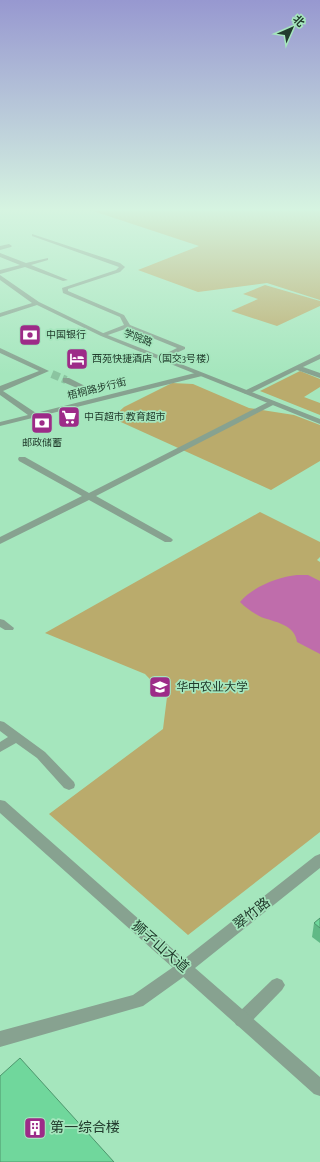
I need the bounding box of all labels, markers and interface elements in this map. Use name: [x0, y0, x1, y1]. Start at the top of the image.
north arrow: [272, 8, 312, 48]
text: 北: [291, 14, 306, 29]
bank icon: 中国银行: [17, 322, 43, 348]
street label: 学院路: [122, 327, 154, 348]
place label: 中国银行: [46, 329, 86, 340]
hotel icon: 西苑快捷酒店（国交3号楼）: [64, 346, 90, 372]
place label: 西苑快捷酒店（国交3号楼）: [92, 353, 216, 364]
street label: 梧桐路步行街: [66, 376, 127, 401]
supermarket icon: 中百超市 教育超市: [56, 404, 82, 430]
bank icon: 邮政储蓄: [29, 410, 55, 436]
place label: 中百超市 教育超市: [84, 411, 166, 422]
place label: 邮政储蓄: [22, 437, 62, 448]
school or university icon: 华中农业大学: [147, 674, 173, 700]
place label: 华中农业大学: [176, 680, 248, 693]
street label: 翠竹路: [231, 895, 273, 932]
street label: 狮子山大道: [129, 918, 192, 975]
building icon: 第一综合楼: [22, 1115, 48, 1141]
place label: 第一综合楼: [50, 1119, 120, 1135]

